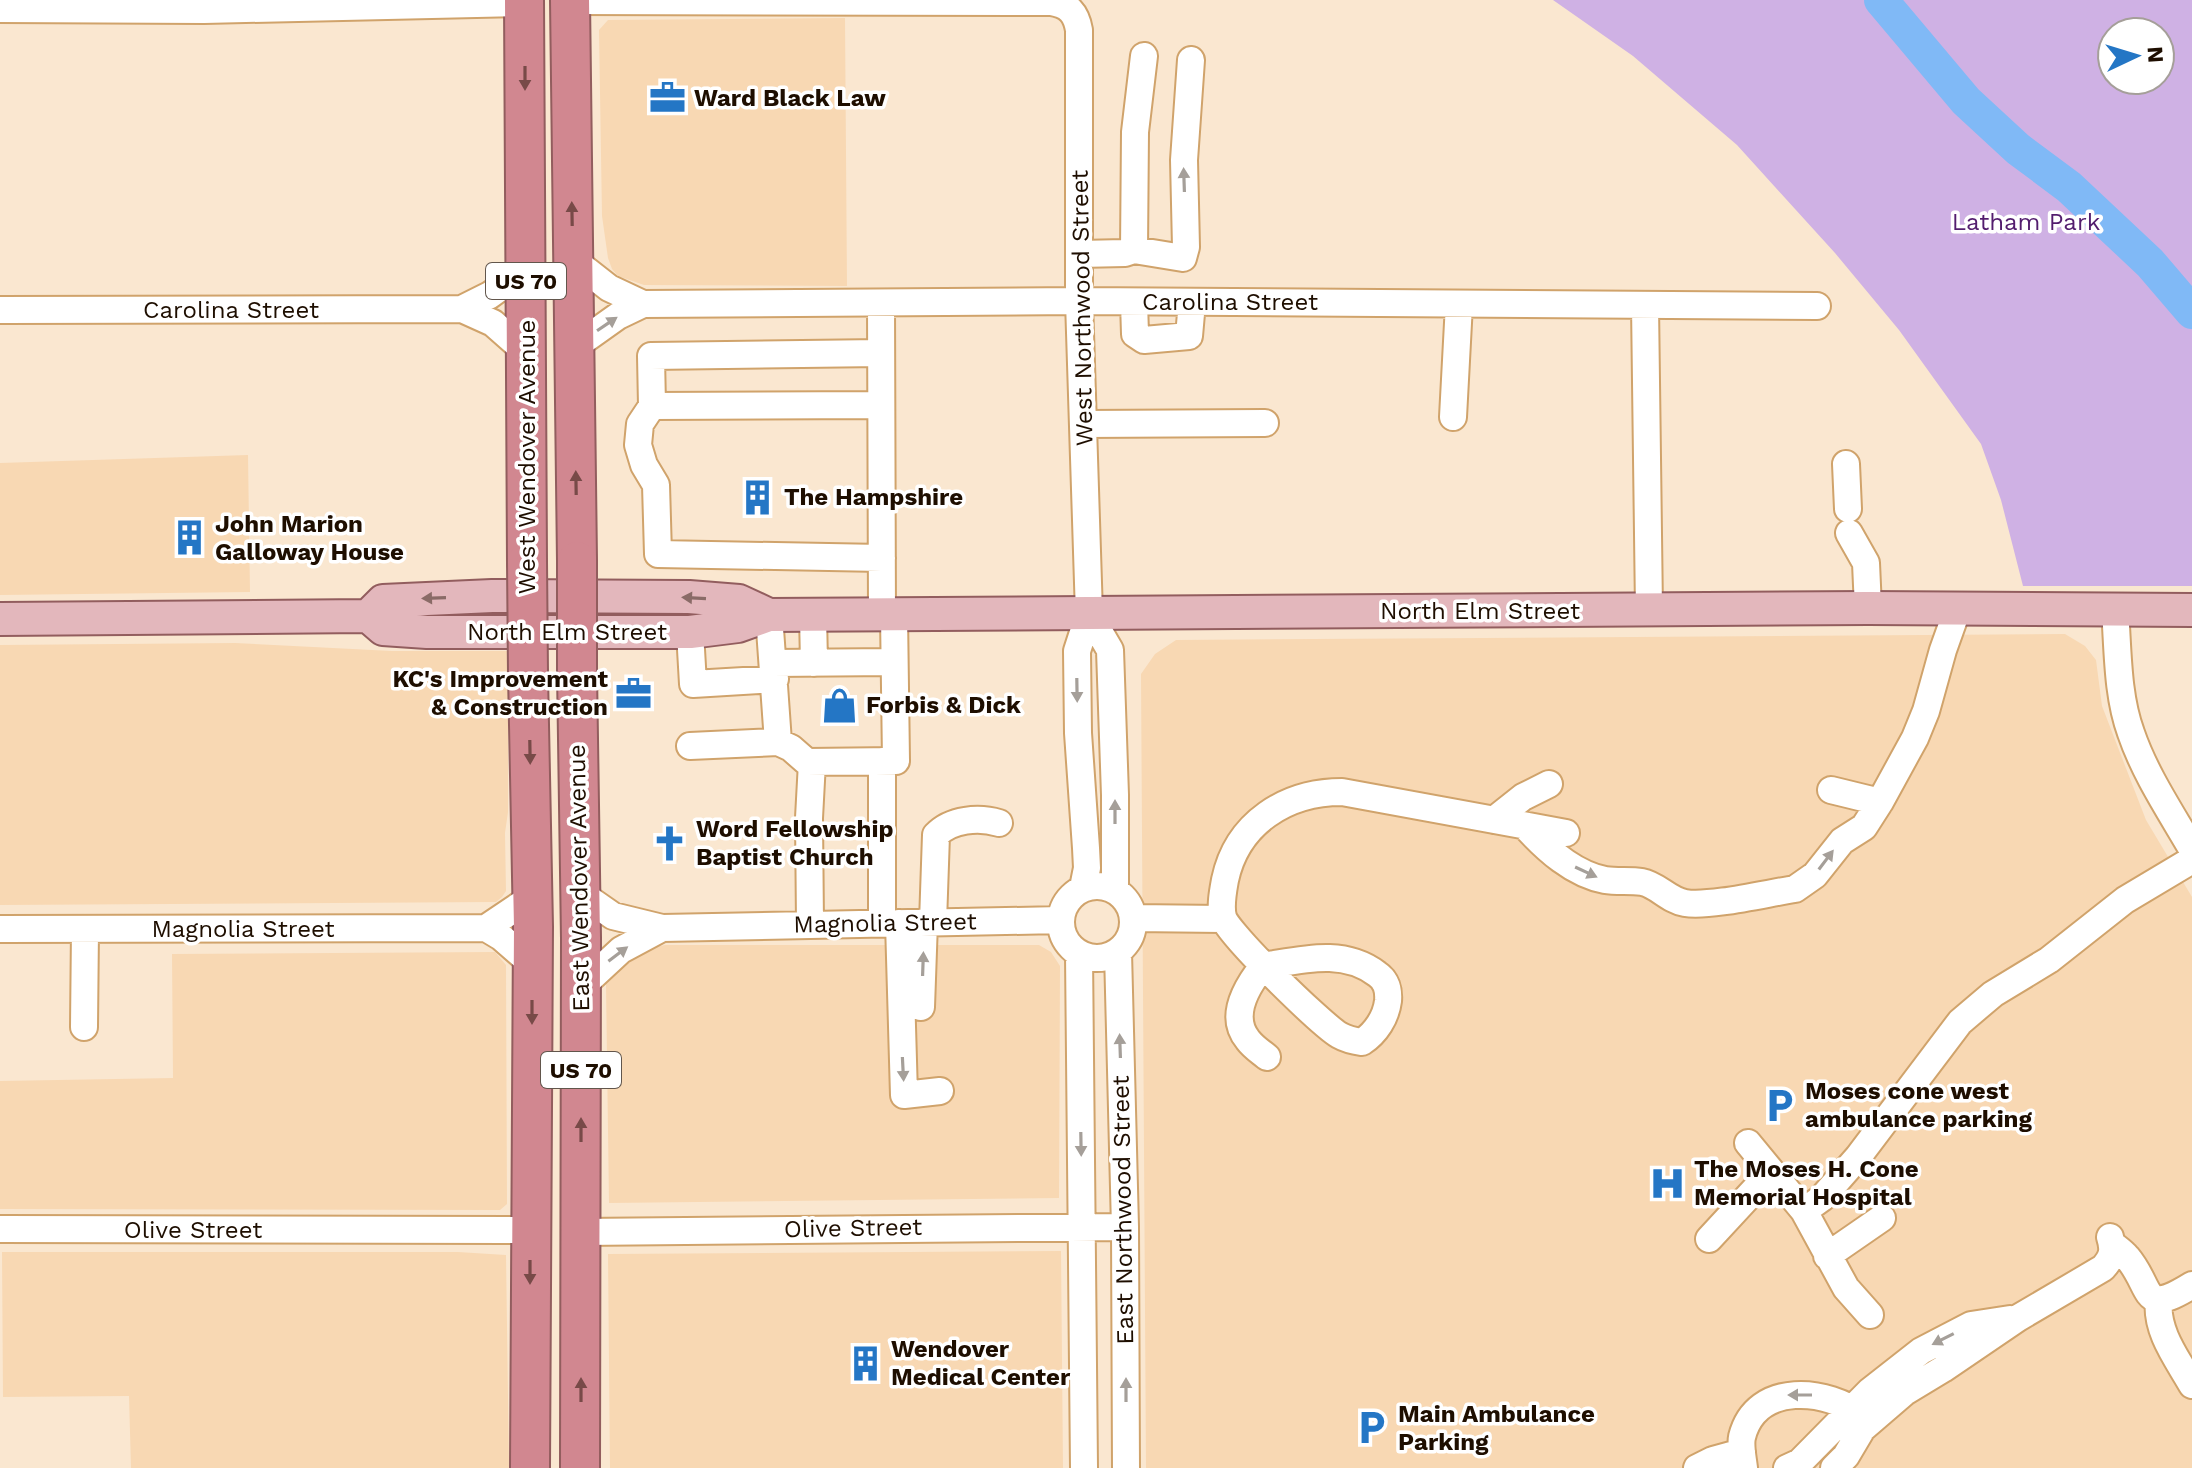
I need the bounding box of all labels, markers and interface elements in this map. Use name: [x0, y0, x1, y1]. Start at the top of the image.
north arrow: [2096, 16, 2176, 96]
text: N: [2142, 46, 2168, 64]
one-way arrow: [519, 66, 531, 91]
office icon: Ward Black Law: [649, 79, 687, 117]
place label: Ward Black Law: [694, 84, 886, 112]
one-way arrow: [1178, 167, 1191, 192]
street label: West Northwood Street: [1066, 169, 1098, 447]
one-way arrow: [566, 201, 578, 226]
park label: Latham Park: [1952, 208, 2101, 236]
road number: US 70: [486, 263, 566, 299]
street label: Carolina Street: [1142, 288, 1318, 316]
street label: Carolina Street: [143, 296, 319, 324]
one-way arrow: [596, 317, 617, 332]
street label: West Wendover Avenue: [513, 320, 541, 594]
one-way arrow: [569, 470, 582, 495]
building icon: The Hampshire: [739, 478, 777, 516]
place label: The Hampshire: [784, 483, 963, 511]
place label: John Marion Galloway House: [215, 510, 404, 566]
building icon: John Marion Galloway House: [170, 519, 208, 557]
one-way arrow: [681, 591, 706, 604]
one-way arrow: [421, 592, 446, 605]
street label: North Elm Street: [1380, 597, 1580, 625]
street label: North Elm Street: [467, 618, 667, 646]
place label: KC's Improvement & Construction: [392, 665, 609, 721]
office icon: KC's Improvement & Construction: [615, 674, 653, 712]
one-way arrow: [1071, 678, 1084, 703]
shop icon: Forbis & Dick: [821, 686, 859, 724]
place label: Forbis & Dick: [866, 691, 1021, 719]
one-way arrow: [523, 740, 536, 765]
street label: East Wendover Avenue: [563, 744, 595, 1012]
one-way arrow: [1109, 799, 1121, 824]
place label: Word Fellowship Baptist Church: [696, 815, 893, 871]
church icon: Word Fellowship Baptist Church: [651, 824, 689, 862]
one-way arrow: [1818, 850, 1833, 871]
one-way arrow: [1575, 865, 1598, 879]
street label: Magnolia Street: [793, 907, 977, 939]
street label: Magnolia Street: [151, 915, 335, 943]
one-way arrow: [608, 946, 628, 962]
one-way arrow: [916, 951, 929, 976]
one-way arrow: [526, 1000, 538, 1025]
one-way arrow: [1114, 1033, 1127, 1058]
road number: US 70: [541, 1052, 621, 1088]
one-way arrow: [896, 1057, 909, 1082]
street label: East Northwood Street: [1107, 1075, 1139, 1345]
place label: Moses cone west ambulance parking: [1805, 1077, 2033, 1133]
parking icon: Moses cone west ambulance parking: [1760, 1086, 1798, 1124]
one-way arrow: [575, 1117, 587, 1142]
one-way arrow: [1074, 1132, 1087, 1157]
place label: The Moses H. Cone Memorial Hospital: [1694, 1155, 1919, 1211]
hospital icon: The Moses H. Cone Memorial Hospital: [1649, 1164, 1687, 1202]
street label: Olive Street: [784, 1213, 922, 1243]
street label: Olive Street: [124, 1216, 262, 1244]
one-way arrow: [524, 1260, 536, 1285]
one-way arrow: [1932, 1333, 1955, 1346]
place label: Wendover Medical Center: [891, 1335, 1071, 1391]
building icon: Wendover Medical Center: [846, 1344, 884, 1382]
one-way arrow: [575, 1377, 587, 1402]
one-way arrow: [1120, 1377, 1132, 1402]
one-way arrow: [1787, 1389, 1812, 1401]
place label: Main Ambulance Parking: [1398, 1400, 1595, 1456]
parking icon: Main Ambulance Parking: [1353, 1409, 1391, 1447]

